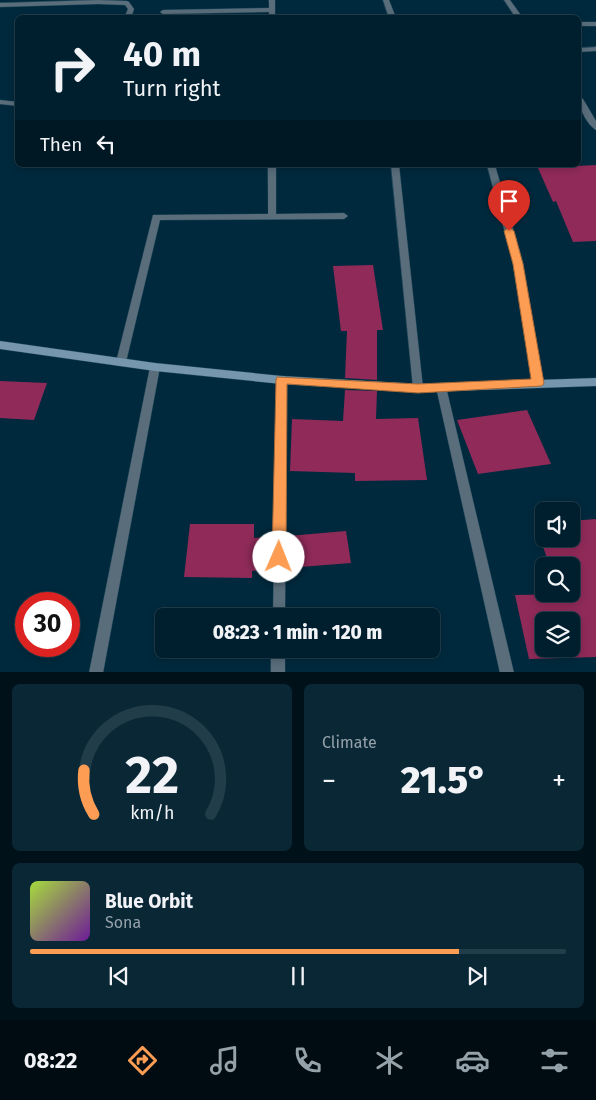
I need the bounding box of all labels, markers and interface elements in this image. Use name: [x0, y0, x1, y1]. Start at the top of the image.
text: 40 m: [123, 33, 201, 75]
icon: right: [40, 35, 105, 100]
text: Turn right: [123, 75, 220, 102]
icon: left: [92, 130, 120, 158]
text: Then: [40, 133, 82, 156]
pin: [488, 180, 530, 231]
icon: arrive: [495, 187, 523, 215]
map controls: [535, 502, 580, 657]
button: sound: [535, 502, 580, 547]
position arrow: [252, 530, 304, 582]
button: search: [535, 557, 580, 602]
speed limit sign: 30: [15, 592, 80, 657]
button: layers: [535, 612, 580, 657]
text: 08:23 · 1 min · 120 m: [213, 621, 382, 644]
text: Climate: [322, 733, 377, 752]
text: 22: [125, 744, 179, 807]
text: 21.5°: [401, 757, 487, 803]
text: −: [322, 764, 336, 797]
text: +: [552, 764, 566, 797]
text: km/h: [130, 802, 174, 824]
text: Blue Orbit: [105, 890, 193, 913]
text: Sona: [105, 913, 141, 932]
icon: previous: [105, 962, 133, 990]
icon: pause: [284, 962, 312, 990]
icon: next: [463, 962, 491, 990]
icon: directions: [125, 1043, 160, 1078]
icon: music: [207, 1043, 242, 1078]
icon: phone: [290, 1043, 325, 1078]
icon: climate: [372, 1043, 407, 1078]
icon: car: [455, 1043, 490, 1078]
icon: filters: [537, 1043, 572, 1078]
text: 08:22: [24, 1047, 77, 1074]

